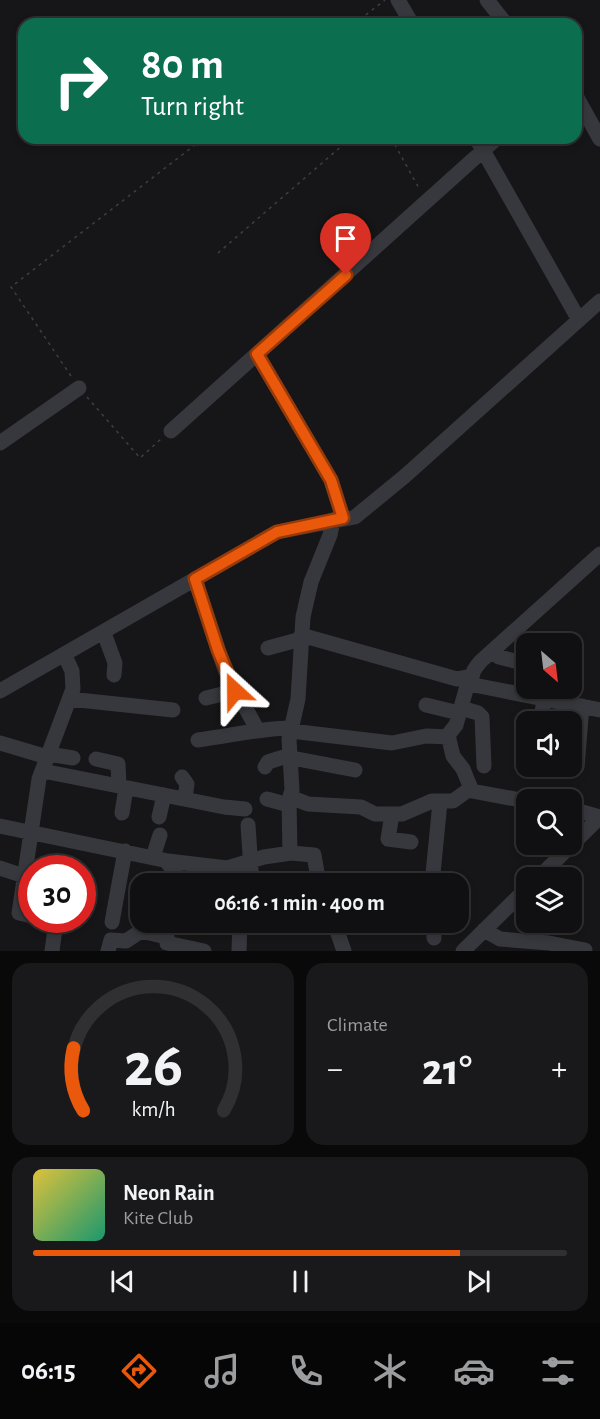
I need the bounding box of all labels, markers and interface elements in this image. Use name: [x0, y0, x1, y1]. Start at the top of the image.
icon: right: [42, 42, 120, 120]
text: 80 m: [141, 44, 224, 86]
text: Turn right: [141, 93, 244, 120]
pin: [320, 213, 371, 275]
icon: arrive: [329, 222, 362, 255]
north arrow: [516, 633, 582, 699]
map controls: [516, 633, 582, 933]
position arrow: [203, 659, 267, 723]
button: sound: [516, 711, 582, 777]
button: search: [516, 789, 582, 855]
speed limit sign: 30: [18, 855, 96, 933]
button: layers: [516, 867, 582, 933]
text: 06:16 · 1 min · 400 m: [214, 892, 385, 914]
text: Climate: [327, 1015, 388, 1035]
text: 26: [123, 1035, 183, 1097]
text: 21°: [422, 1048, 472, 1093]
text: −: [327, 1053, 343, 1086]
text: +: [551, 1053, 567, 1086]
text: km/h: [131, 1099, 175, 1120]
text: Neon Rain: [123, 1182, 215, 1204]
text: Kite Club: [123, 1208, 193, 1228]
icon: previous: [106, 1265, 139, 1298]
icon: pause: [284, 1265, 317, 1298]
icon: next: [462, 1265, 495, 1298]
icon: directions: [118, 1350, 160, 1392]
icon: music: [201, 1350, 243, 1392]
icon: phone: [285, 1350, 327, 1392]
icon: climate: [369, 1350, 411, 1392]
icon: car: [453, 1350, 495, 1392]
icon: filters: [537, 1350, 579, 1392]
text: 06:15: [21, 1357, 76, 1384]

